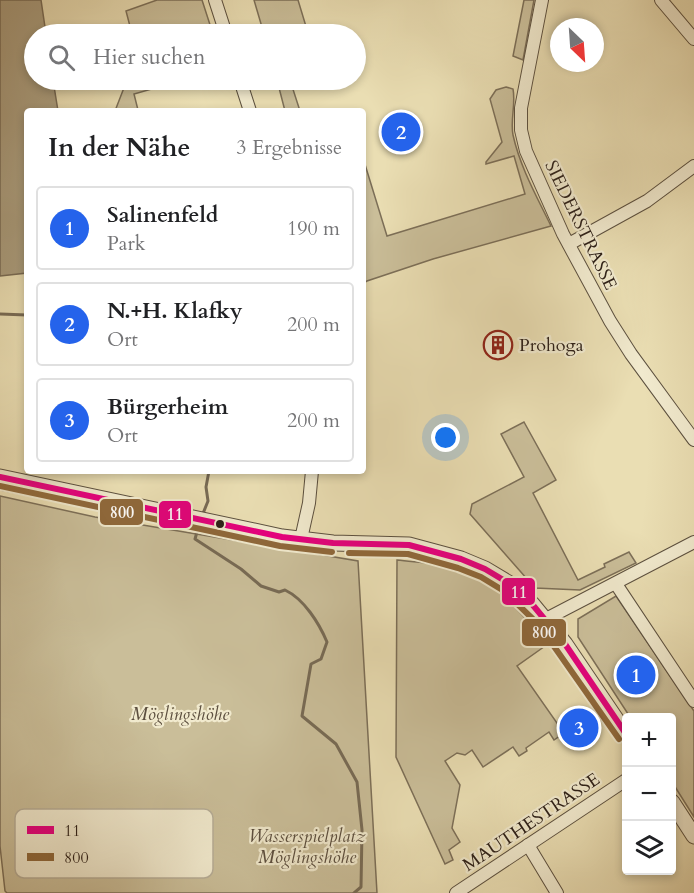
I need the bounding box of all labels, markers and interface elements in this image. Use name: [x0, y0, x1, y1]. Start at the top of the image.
north arrow: [550, 18, 604, 72]
search box: [24, 24, 366, 90]
icon: search: [45, 41, 78, 74]
text: Hier suchen: [93, 42, 206, 72]
pin: 2: [382, 110, 420, 154]
text: In der Nähe: [48, 130, 190, 165]
text: 3 Ergebnisse: [236, 134, 342, 161]
street label: SIEDERSTRASSE: [538, 156, 623, 294]
text: Salinenfeld: [107, 200, 218, 230]
text: 1: [64, 215, 75, 242]
text: 190 m: [287, 215, 340, 242]
text: Park: [107, 230, 145, 257]
text: N.+H. Klafky: [107, 296, 243, 326]
text: 2: [64, 311, 75, 338]
text: 200 m: [287, 311, 340, 338]
text: Ort: [107, 326, 138, 353]
building icon: Prohoga: [482, 329, 514, 361]
place label: Prohoga: [519, 333, 584, 358]
text: Bürgerheim: [107, 392, 228, 422]
text: 3: [64, 407, 75, 434]
text: 200 m: [287, 407, 340, 434]
text: Ort: [107, 422, 138, 449]
your location: [431, 423, 460, 452]
line badge: 800: [99, 498, 144, 526]
line badge: 11: [158, 500, 192, 529]
text: 800: [110, 502, 134, 524]
text: 11: [167, 504, 183, 526]
unlabelled marker: [214, 518, 226, 530]
line badge: 11: [501, 577, 536, 606]
text: 11: [511, 582, 527, 604]
line badge: 800: [521, 618, 567, 647]
text: 800: [532, 622, 556, 644]
pin: 1: [616, 652, 656, 698]
park label: Möglingshöhe: [131, 702, 230, 727]
pin: 3: [560, 706, 598, 750]
map controls: [622, 713, 676, 875]
button: +: [622, 713, 676, 767]
street label: MAUTHESTRASSE: [458, 767, 605, 878]
button: −: [622, 767, 676, 821]
legend: [15, 809, 213, 878]
text: 11: [64, 820, 80, 842]
button: layers: [622, 821, 676, 875]
park label: Wasserspielplatz Möglingshöhe: [249, 824, 365, 870]
text: 800: [64, 847, 89, 869]

